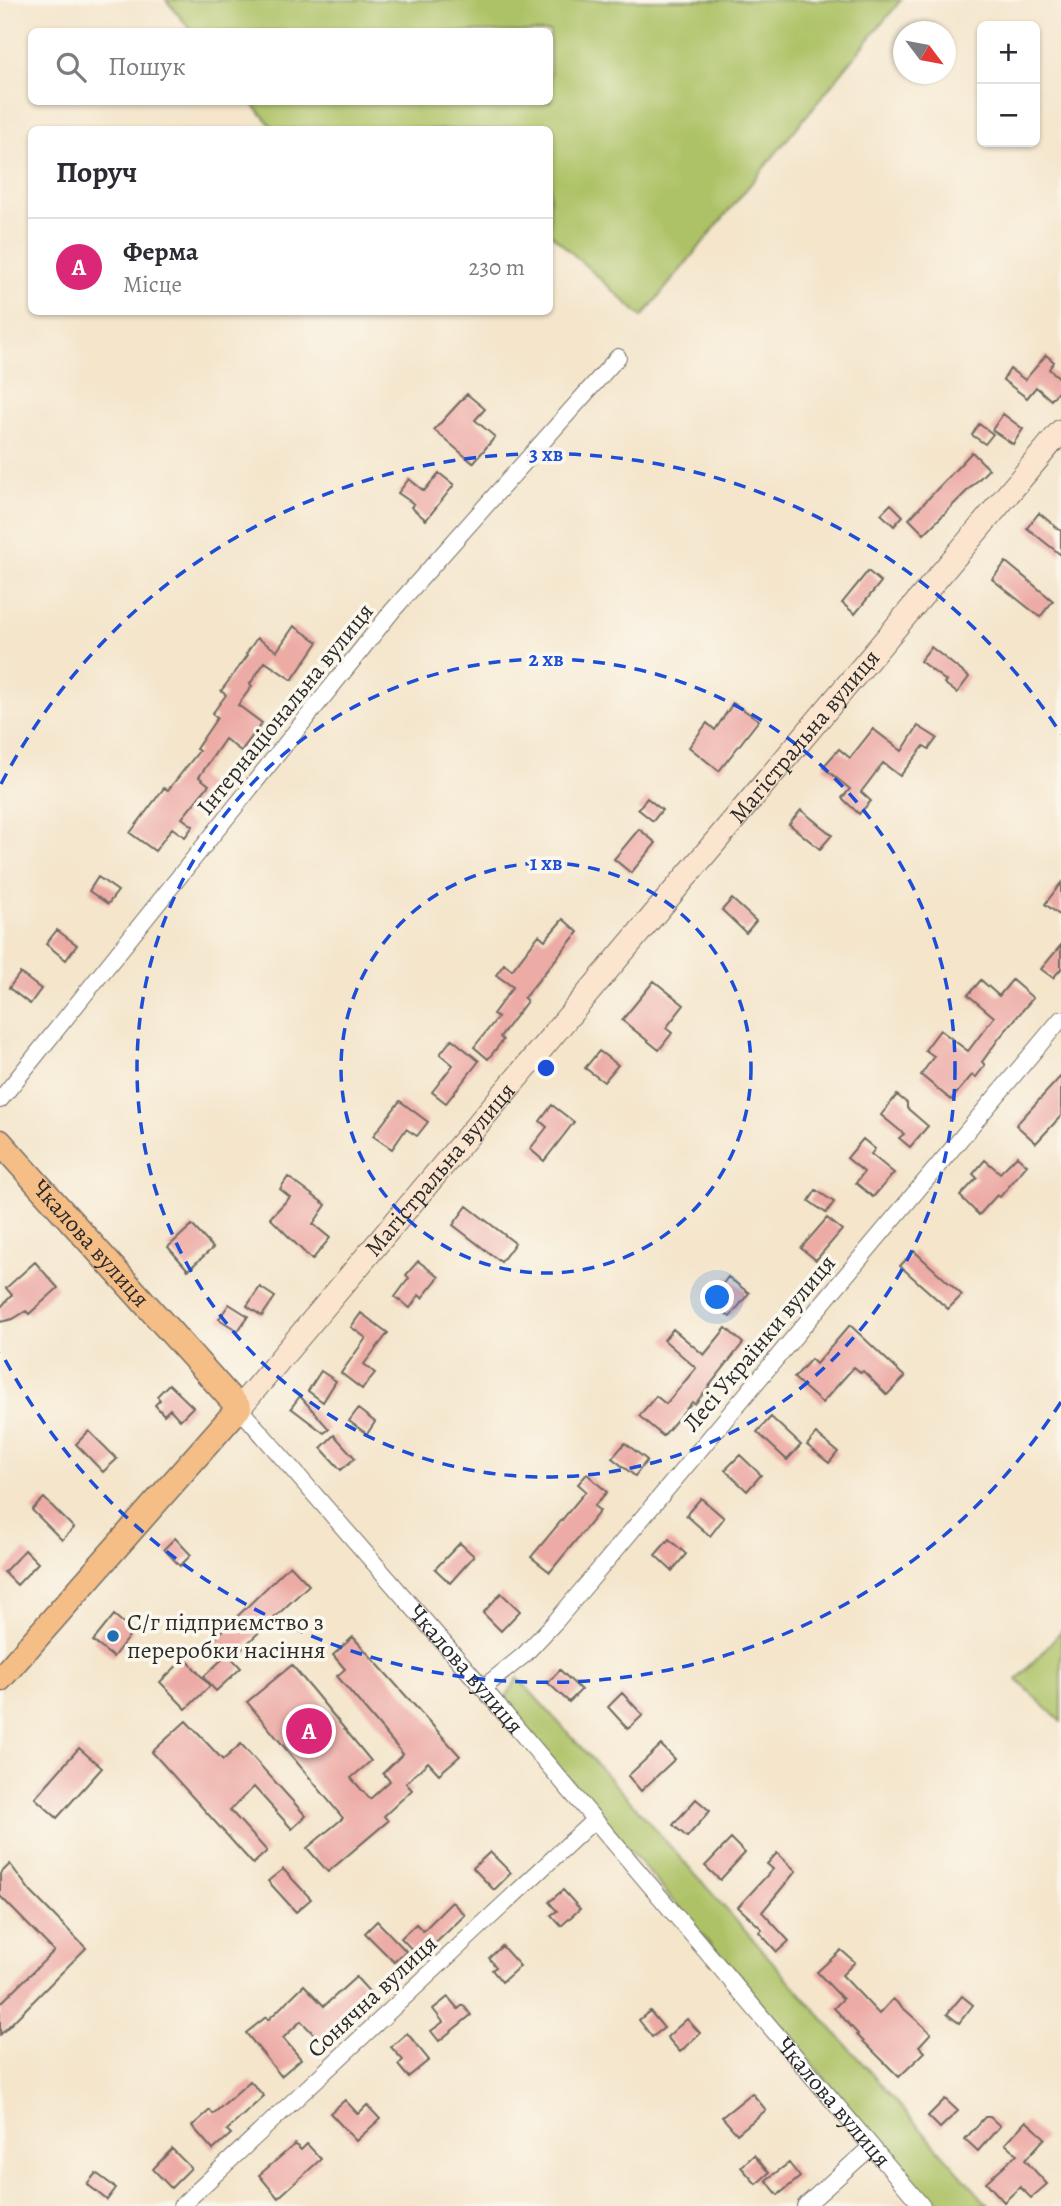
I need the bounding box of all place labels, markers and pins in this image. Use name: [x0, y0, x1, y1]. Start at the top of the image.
centre of rings: [534, 1056, 558, 1080]
place label: С/г підприємство з переробки насіння: [127, 1606, 326, 1666]
marker: С/г підприємство з переробки насіння: [105, 1628, 121, 1644]
pin: A: [286, 1705, 332, 1757]

